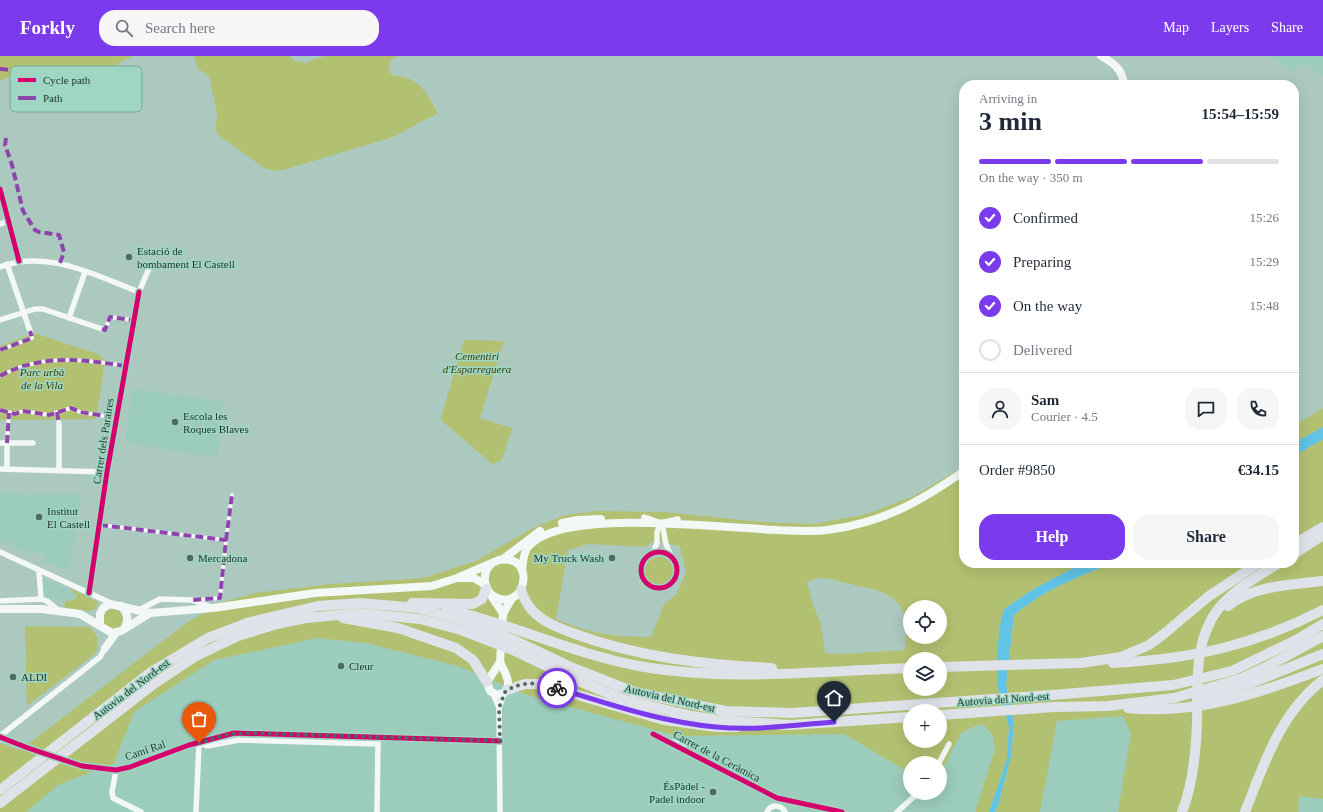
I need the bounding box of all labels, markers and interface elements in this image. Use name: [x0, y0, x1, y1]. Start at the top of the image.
search box: [99, 10, 379, 46]
text: Forkly: [20, 17, 75, 38]
icon: search: [113, 17, 135, 39]
text: Search here: [145, 20, 215, 36]
text: Map: [1163, 20, 1189, 35]
text: Layers: [1211, 20, 1249, 35]
text: Share: [1271, 20, 1303, 35]
legend: [10, 66, 142, 112]
text: Cycle path: [43, 74, 91, 86]
text: Arriving in: [979, 91, 1037, 106]
text: Path: [43, 92, 63, 104]
text: 15:54–15:59: [1202, 106, 1279, 122]
text: 3 min: [979, 107, 1042, 136]
text: On the way · 350 m: [979, 170, 1083, 185]
icon: check: [979, 207, 1001, 229]
text: Confirmed: [1013, 210, 1078, 226]
text: 15:26: [1249, 210, 1279, 225]
place label: Estació de bombament El Castell: [137, 245, 235, 270]
icon: check: [979, 251, 1001, 273]
marker: Estació de bombament El Castell: [124, 252, 134, 262]
text: Preparing: [1013, 254, 1071, 270]
text: 15:29: [1249, 254, 1279, 269]
icon: check: [979, 295, 1001, 317]
text: On the way: [1013, 298, 1082, 314]
text: 15:48: [1249, 298, 1279, 313]
text: Delivered: [1013, 342, 1072, 358]
park label: Cementiri d'Esparreguera: [443, 350, 512, 375]
park label: Parc urbà de la Vila: [19, 366, 65, 391]
button: person: [979, 388, 1021, 430]
button: chat: [1185, 388, 1227, 430]
button: phone: [1237, 388, 1279, 430]
text: Sam: [1031, 392, 1059, 408]
street label: Carrer dels Paraires: [90, 397, 116, 485]
text: Courier · 4.5: [1031, 409, 1098, 424]
place label: Escola les Roques Blaves: [183, 410, 249, 435]
marker: Escola les Roques Blaves: [170, 417, 180, 427]
text: Order #9850: [979, 462, 1055, 478]
text: €34.15: [1238, 462, 1279, 478]
place label: Institut El Castell: [47, 505, 90, 530]
marker: Institut El Castell: [34, 512, 44, 522]
button: Help: [979, 514, 1125, 560]
button: Share: [1133, 514, 1279, 560]
place label: Mercadona: [198, 552, 248, 564]
place label: My Truck Wash: [534, 552, 604, 564]
marker: Mercadona: [185, 553, 195, 563]
marker: My Truck Wash: [607, 553, 617, 563]
map controls: [903, 600, 947, 800]
button: locate: [903, 600, 947, 644]
button: layers: [903, 652, 947, 696]
street label: Autovia del Nord-est: [90, 656, 172, 722]
place label: Cleur: [349, 660, 374, 672]
marker: Cleur: [336, 661, 346, 671]
courier: [537, 668, 577, 708]
place label: ALDI: [21, 671, 48, 683]
marker: ALDI: [8, 672, 18, 682]
icon: bike: [546, 677, 568, 699]
pin: [817, 681, 851, 722]
street label: Autovia del Nord-est: [623, 682, 717, 714]
icon: home: [823, 687, 845, 709]
street label: Autovia del Nord-est: [956, 690, 1050, 708]
pin: [182, 702, 216, 743]
button: +: [903, 704, 947, 748]
icon: bag: [188, 708, 210, 730]
street label: Carrer de la Ceràmica: [671, 728, 763, 784]
street label: Camí Ral: [123, 738, 167, 762]
button: −: [903, 756, 947, 800]
place label: ÉsPàdel - Padel indoor: [649, 780, 705, 805]
marker: ÉsPàdel - Padel indoor: [708, 787, 718, 797]

